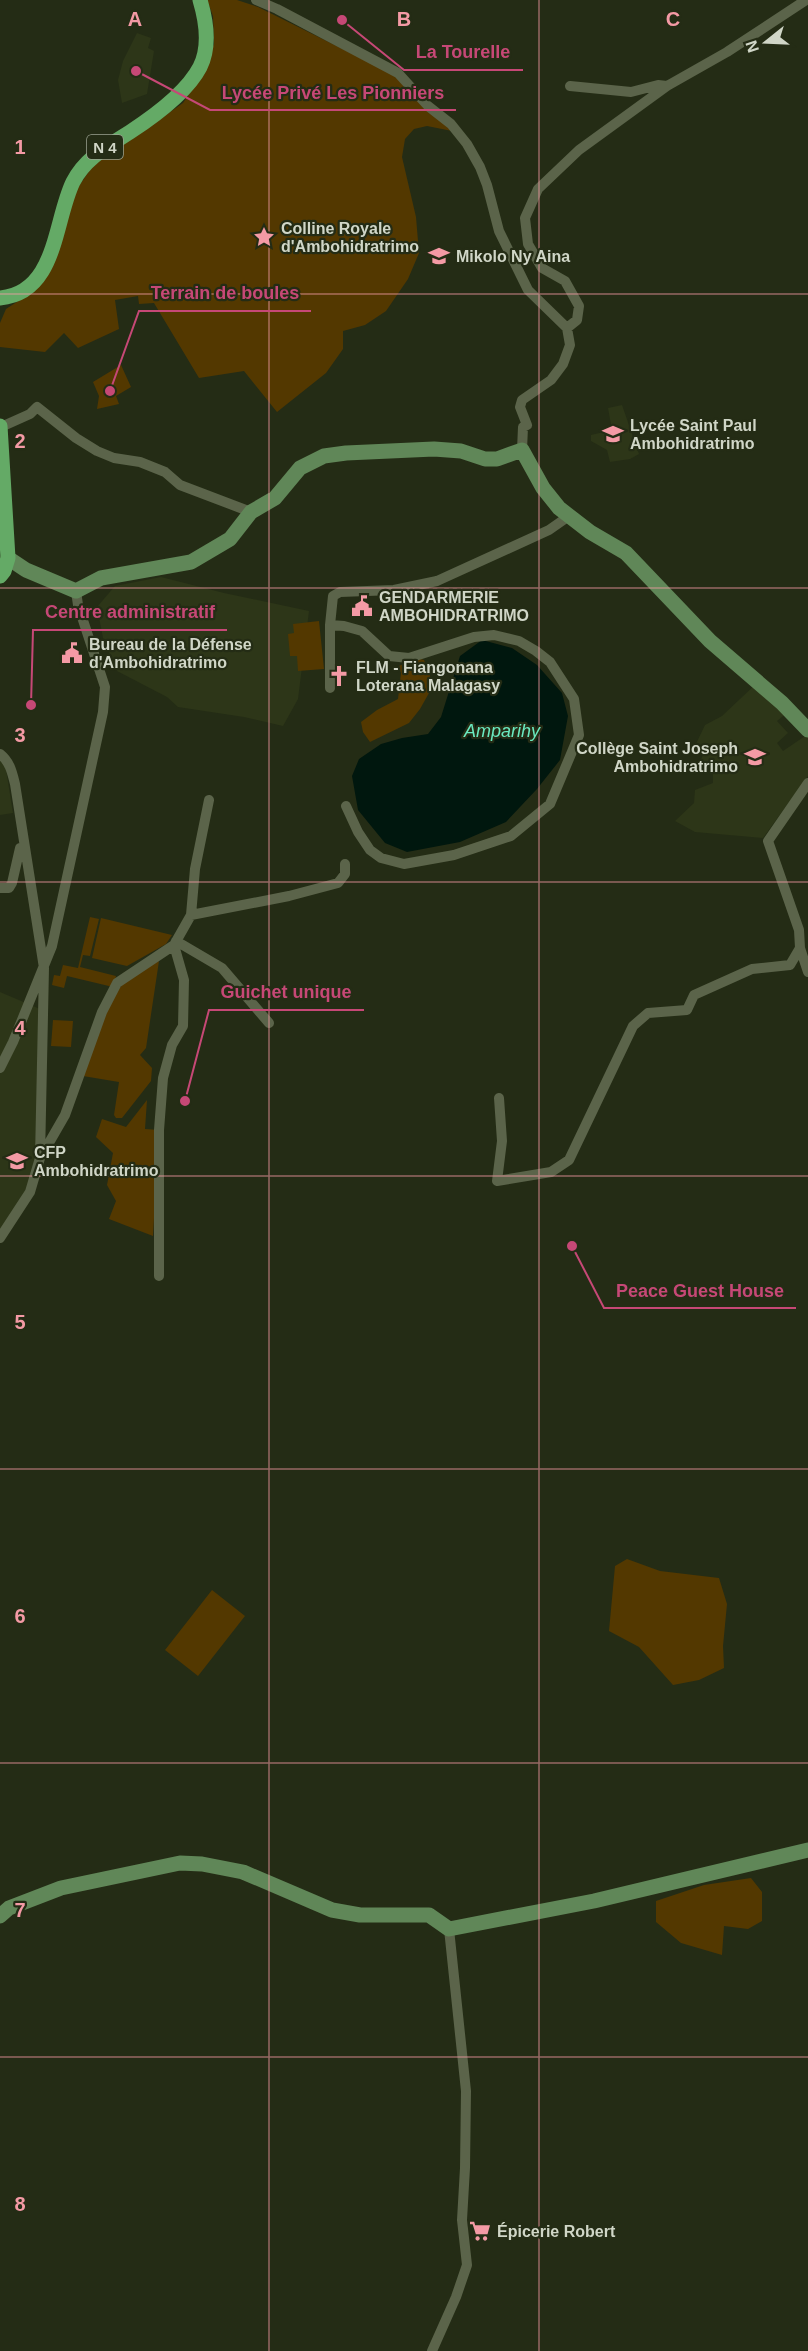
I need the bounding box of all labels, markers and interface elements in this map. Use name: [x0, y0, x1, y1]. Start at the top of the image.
text: A: [128, 8, 142, 30]
text: B: [397, 8, 411, 30]
text: C: [666, 8, 680, 30]
north arrow: [736, 12, 796, 72]
callout: La Tourelle: [404, 34, 523, 70]
text: N: [742, 38, 762, 55]
text: La Tourelle: [416, 42, 510, 62]
callout: Lycée Privé Les Pionniers: [210, 74, 456, 110]
text: Lycée Privé Les Pionniers: [222, 83, 444, 103]
road number: N 4: [87, 135, 123, 159]
text: 1: [14, 136, 26, 158]
place label: Colline Royale d'Ambohidratrimo: [281, 220, 419, 255]
place icon: Colline Royale d'Ambohidratrimo: [252, 225, 276, 249]
school or university icon: Mikolo Ny Aina: [427, 244, 451, 268]
place label: Mikolo Ny Aina: [456, 248, 570, 265]
callout: Terrain de boules: [139, 275, 311, 311]
text: Terrain de boules: [151, 283, 299, 303]
place label: Lycée Saint Paul Ambohidratrimo: [630, 417, 757, 452]
school or university icon: Lycée Saint Paul Ambohidratrimo: [601, 422, 625, 446]
text: 2: [14, 430, 26, 452]
place label: GENDARMERIE AMBOHIDRATRIMO: [379, 589, 529, 624]
callout: Centre administratif: [33, 594, 227, 630]
public building icon: GENDARMERIE AMBOHIDRATRIMO: [350, 594, 374, 618]
text: Centre administratif: [45, 602, 216, 622]
place label: Bureau de la Défense d'Ambohidratrimo: [89, 636, 252, 671]
public building icon: Bureau de la Défense d'Ambohidratrimo: [60, 641, 84, 665]
place label: FLM - Fiangonana Loterana Malagasy: [356, 659, 500, 694]
church icon: FLM - Fiangonana Loterana Malagasy: [327, 664, 351, 688]
water label: Amparihy: [463, 721, 541, 741]
text: 3: [14, 724, 26, 746]
place label: Collège Saint Joseph Ambohidratrimo: [576, 740, 738, 775]
school or university icon: Collège Saint Joseph Ambohidratrimo: [743, 745, 767, 769]
callout: Guichet unique: [209, 974, 364, 1010]
text: Guichet unique: [220, 982, 352, 1002]
text: 4: [14, 1017, 26, 1039]
place label: CFP Ambohidratrimo: [34, 1144, 159, 1179]
school or university icon: CFP Ambohidratrimo: [5, 1149, 29, 1173]
callout: Peace Guest House: [604, 1272, 796, 1308]
text: Peace Guest House: [616, 1281, 784, 1301]
text: 5: [14, 1311, 26, 1333]
text: 6: [14, 1605, 26, 1627]
text: 7: [14, 1899, 26, 1921]
text: 8: [14, 2193, 26, 2215]
supermarket icon: Épicerie Robert: [468, 2219, 492, 2243]
place label: Épicerie Robert: [497, 2222, 616, 2240]

